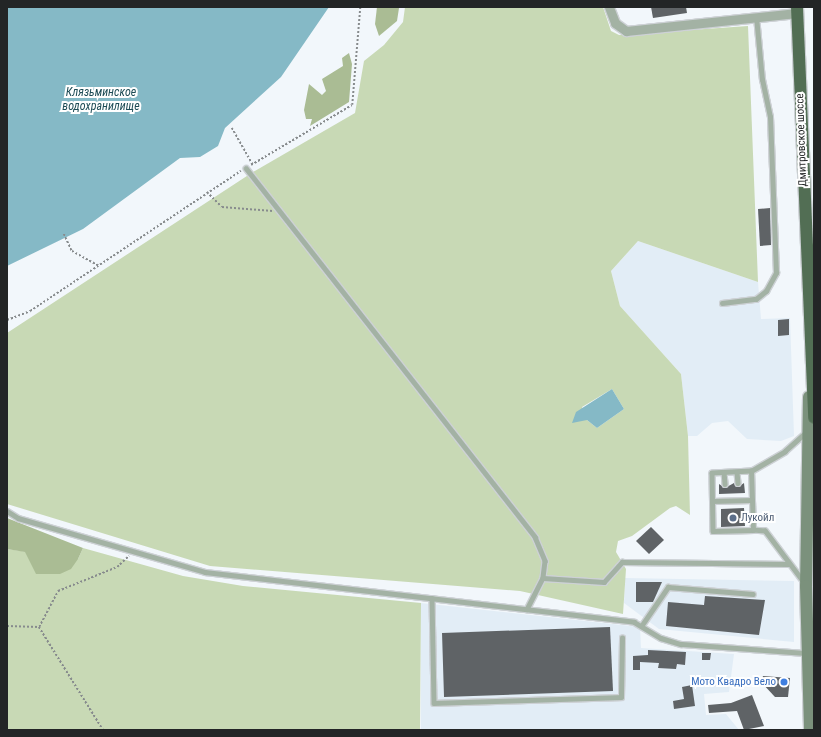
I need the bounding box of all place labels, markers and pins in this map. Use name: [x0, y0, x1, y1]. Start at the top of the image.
place label: Лукойл: [741, 511, 774, 525]
marker: Лукойл: [728, 513, 738, 523]
place label: Мото Квадро Вело: [691, 675, 776, 689]
marker: Мото Квадро Вело: [779, 677, 789, 687]

